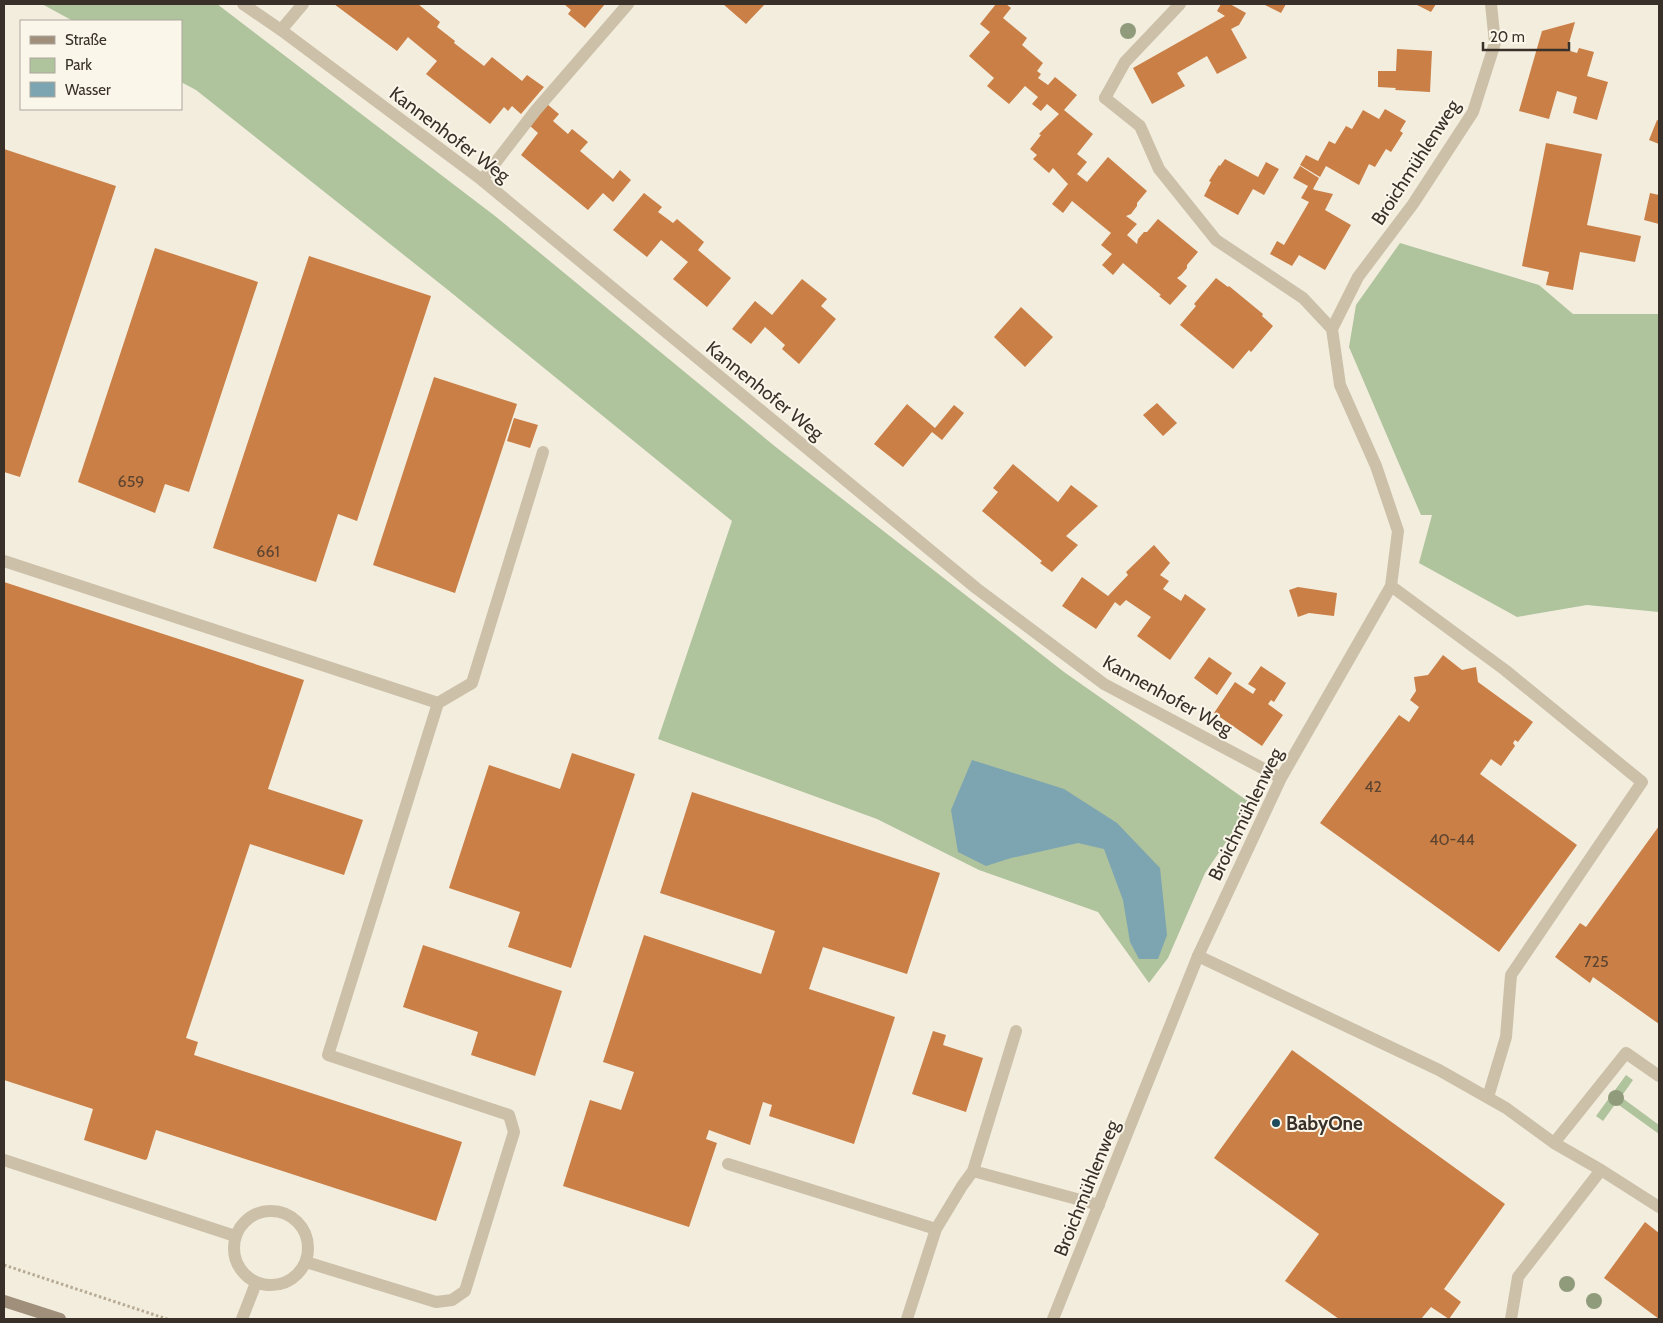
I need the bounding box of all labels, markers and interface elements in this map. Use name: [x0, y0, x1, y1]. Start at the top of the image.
legend: [20, 20, 182, 110]
scale bar: [1483, 20, 1569, 52]
text: 20 m: [1490, 28, 1525, 46]
text: Straße: [65, 31, 107, 49]
text: Park: [65, 56, 92, 74]
text: Wasser: [65, 81, 111, 99]
street label: Kannenhofer Weg: [385, 82, 515, 187]
street label: Broichmühlenweg: [1366, 95, 1465, 229]
street label: Kannenhofer Weg: [701, 336, 829, 445]
house number: 659: [118, 472, 144, 491]
house number: 661: [256, 542, 280, 561]
street label: Kannenhofer Weg: [1099, 650, 1237, 741]
street label: Broichmühlenweg: [1203, 744, 1288, 884]
house number: 42: [1364, 777, 1382, 796]
house number: 40-44: [1429, 830, 1475, 849]
house number: 725: [1583, 952, 1609, 971]
place label: BabyOne: [1286, 1112, 1363, 1135]
street label: Broichmühlenweg: [1049, 1116, 1124, 1260]
marker: BabyOne: [1270, 1117, 1282, 1129]

